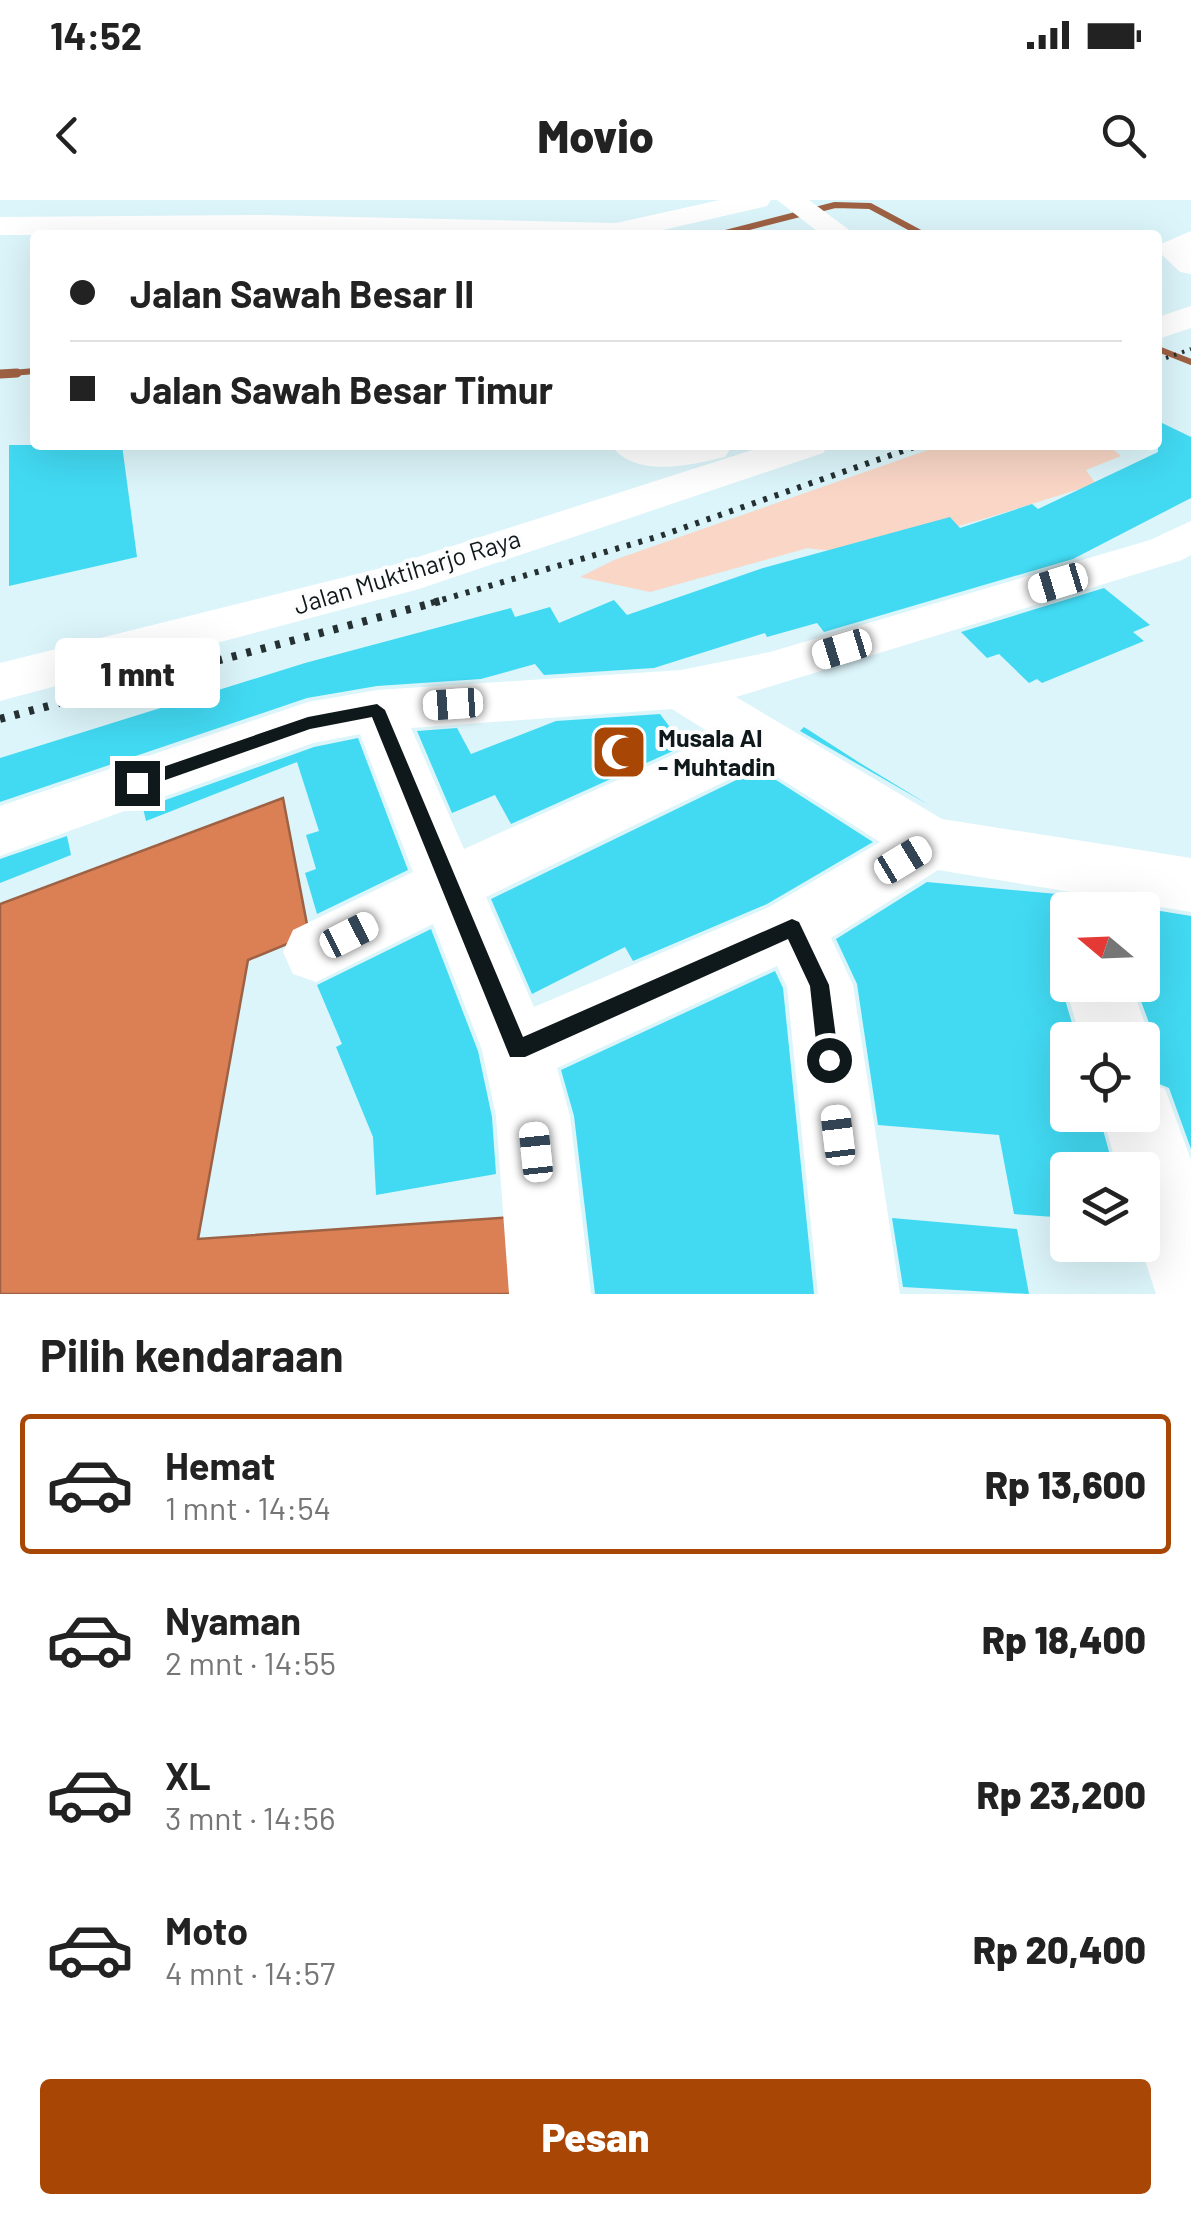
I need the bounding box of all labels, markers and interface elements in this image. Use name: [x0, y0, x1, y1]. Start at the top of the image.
text: 14:52: [50, 12, 142, 58]
icon: back: [40, 108, 95, 163]
text: Movio: [537, 108, 654, 162]
icon: search: [1096, 108, 1151, 163]
text: Jalan Sawah Besar II: [130, 270, 474, 316]
text: Jalan Sawah Besar Timur: [130, 366, 553, 412]
street label: Jalan Muktiharjo Raya: [290, 522, 524, 620]
car: [1025, 560, 1091, 606]
car: [809, 626, 875, 672]
callout: 1 mnt: [54, 638, 220, 708]
text: 1 mnt: [100, 654, 175, 692]
car: [422, 687, 484, 721]
mosque icon: Musala Al - Muhtadin: [589, 722, 649, 782]
place label: Musala Al - Muhtadin: [658, 722, 775, 781]
route end: [115, 761, 160, 806]
car: [870, 832, 936, 888]
north arrow: [1050, 892, 1160, 1002]
map controls: [1050, 892, 1160, 1262]
car: [315, 908, 383, 962]
button: locate: [1050, 1022, 1160, 1132]
route start: [807, 1038, 852, 1083]
car: [819, 1103, 857, 1167]
car: [518, 1121, 554, 1183]
button: layers: [1050, 1152, 1160, 1262]
text: Pilih kendaraan: [40, 1327, 344, 1381]
icon: car: [45, 1439, 135, 1529]
text: Hemat: [165, 1442, 275, 1488]
text: Rp 13,600: [985, 1461, 1146, 1507]
text: 1 mnt · 14:54: [165, 1488, 331, 1526]
icon: car: [45, 1594, 135, 1684]
text: Nyaman: [165, 1597, 301, 1643]
text: Rp 18,400: [982, 1616, 1146, 1662]
text: 2 mnt · 14:55: [165, 1643, 336, 1681]
icon: car: [45, 1749, 135, 1839]
text: XL: [165, 1752, 211, 1798]
text: Rp 23,200: [976, 1771, 1146, 1817]
text: 3 mnt · 14:56: [165, 1798, 335, 1836]
icon: car: [45, 1904, 135, 1994]
text: Moto: [165, 1907, 248, 1953]
text: Rp 20,400: [973, 1926, 1146, 1972]
text: 4 mnt · 14:57: [165, 1953, 335, 1991]
button: Pesan: [40, 2079, 1151, 2194]

